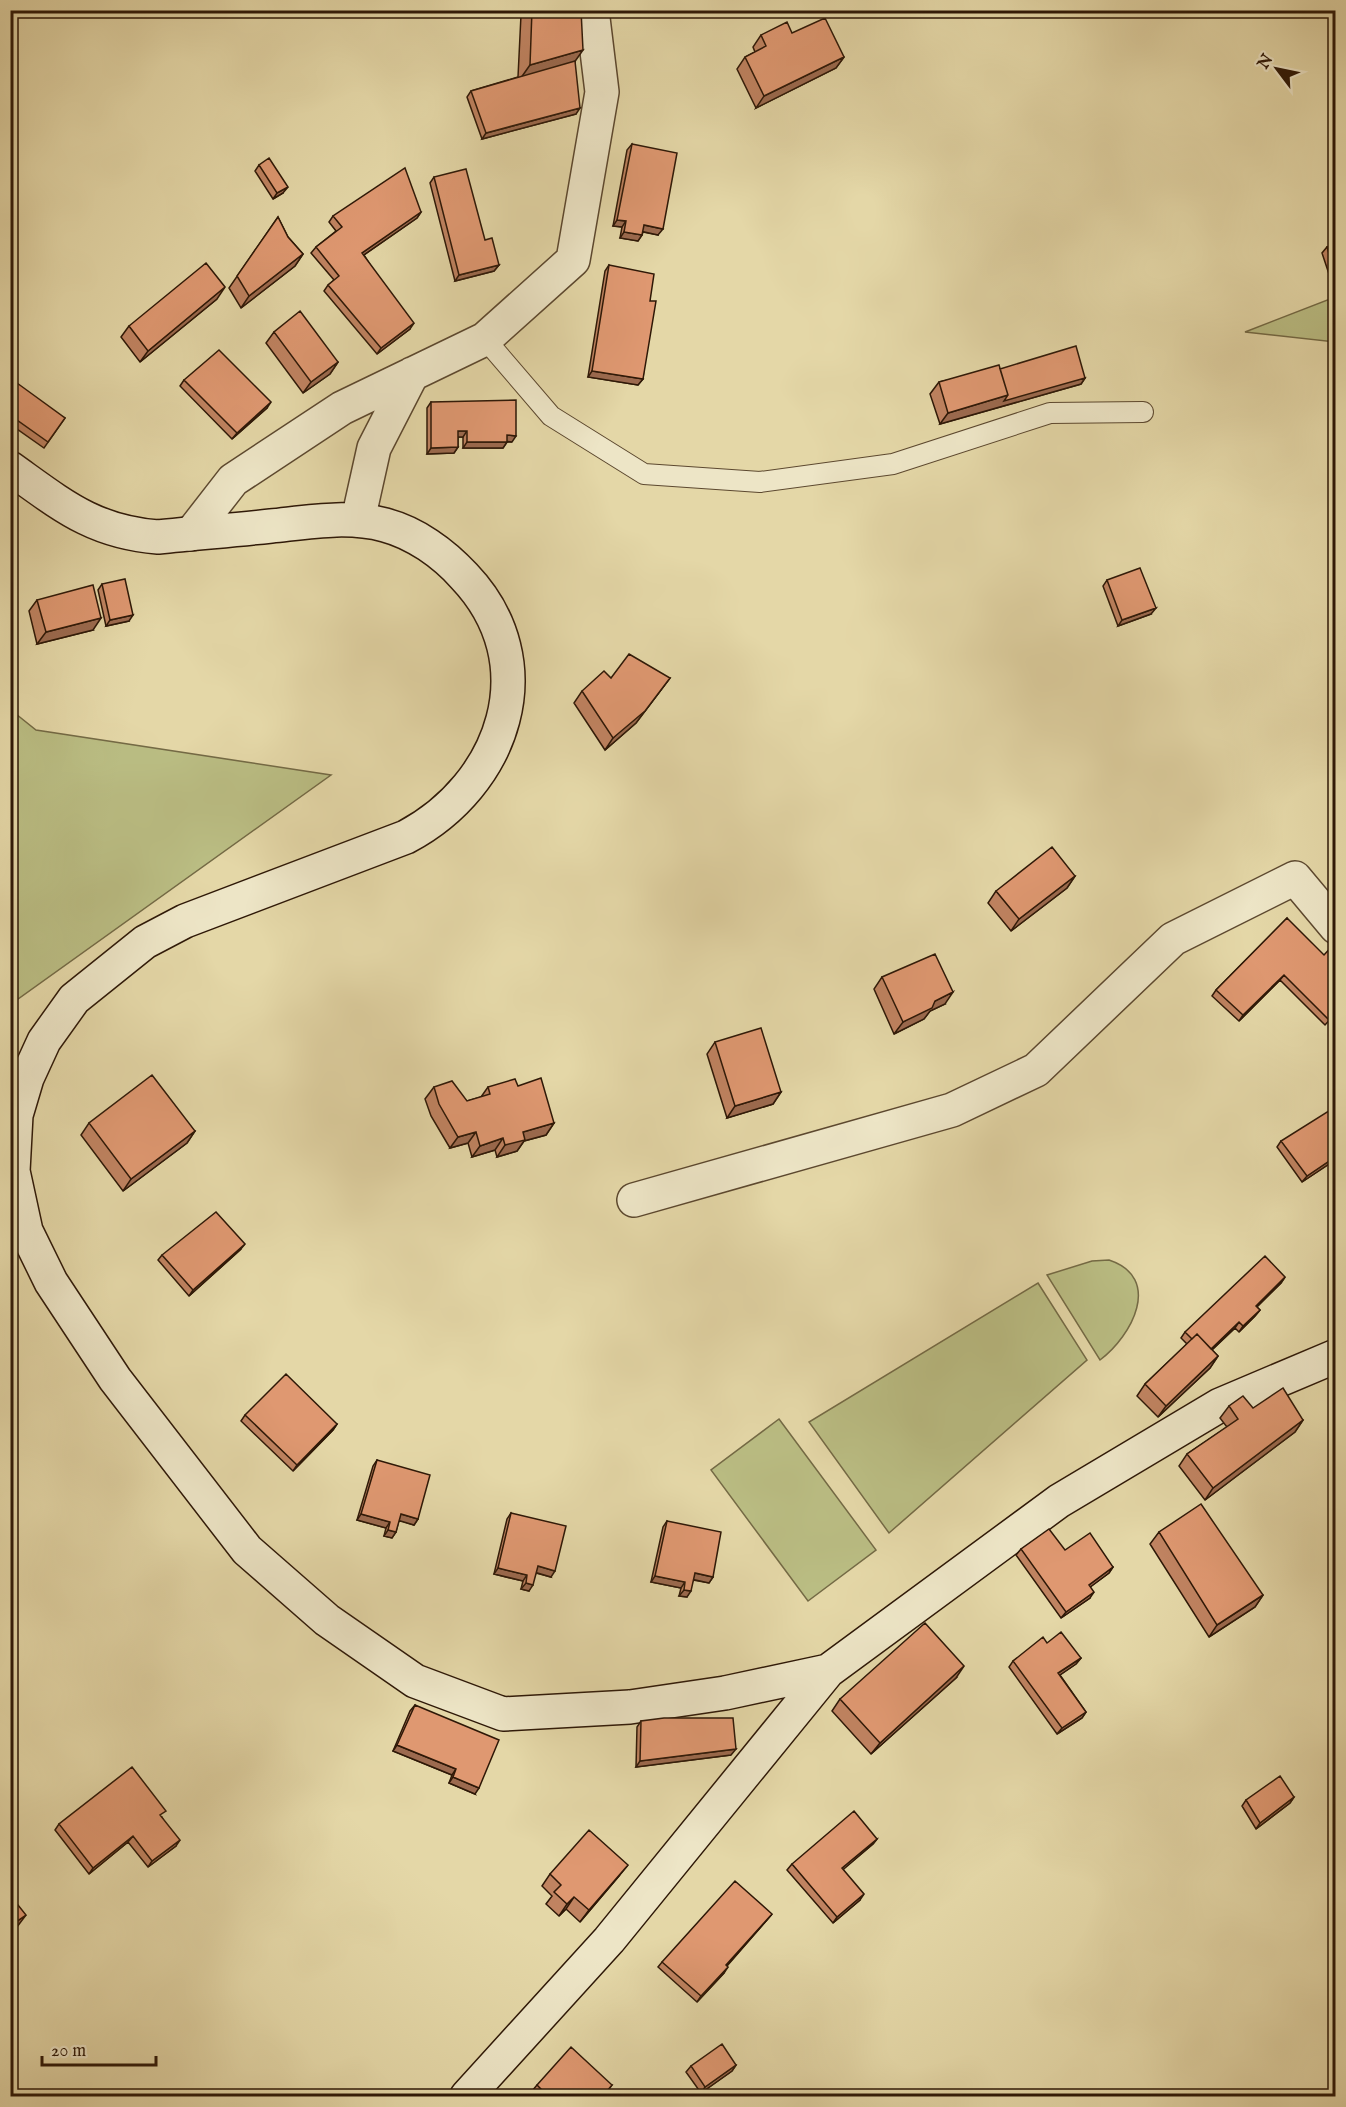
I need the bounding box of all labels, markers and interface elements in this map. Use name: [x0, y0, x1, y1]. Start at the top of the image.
north arrow: [1247, 39, 1307, 99]
text: N: [1253, 51, 1278, 74]
scale bar: [42, 2029, 156, 2067]
text: 20 m: [51, 2040, 86, 2063]

